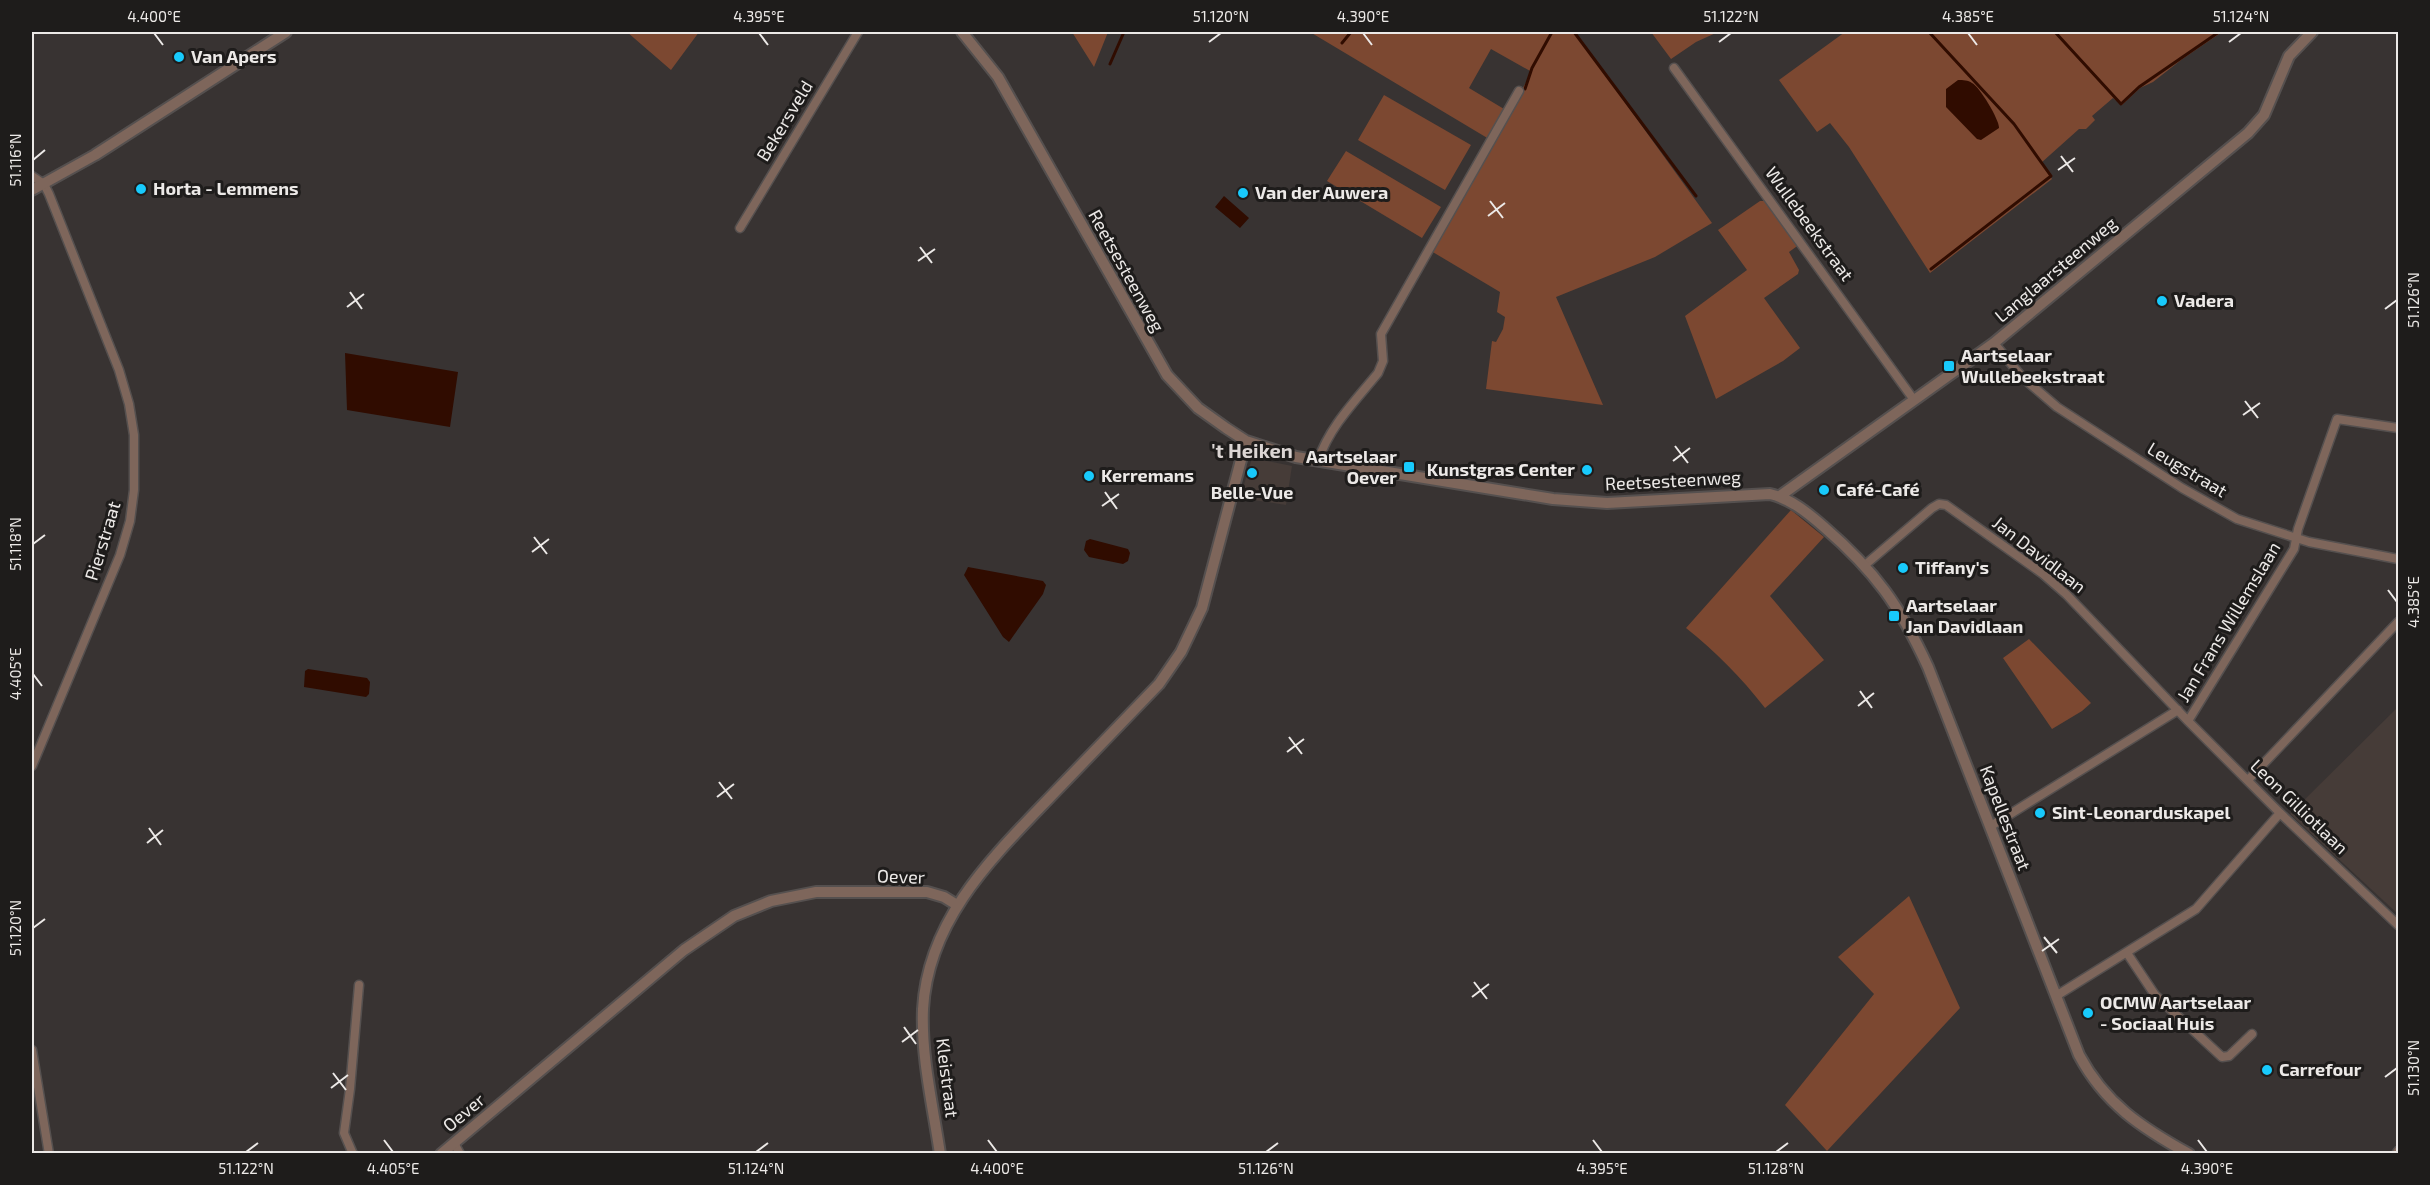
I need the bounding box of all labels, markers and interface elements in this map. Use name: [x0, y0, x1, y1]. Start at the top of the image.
text: 4.400°E: [127, 7, 181, 25]
text: 4.395°E: [733, 7, 785, 25]
text: 51.120°N: [1193, 7, 1249, 25]
text: 4.390°E: [1337, 7, 1389, 25]
text: 51.122°N: [1703, 7, 1759, 25]
text: 4.385°E: [1942, 7, 1994, 25]
text: 51.124°N: [2213, 7, 2269, 25]
place label: Van Apers: [191, 45, 277, 67]
marker: Van Apers: [172, 50, 186, 64]
street label: Bekersveld: [751, 76, 817, 165]
text: 51.116°N: [6, 133, 24, 187]
street label: Wullebeekstraat: [1761, 162, 1859, 285]
place label: Horta - Lemmens: [153, 177, 299, 199]
place label: Van der Auwera: [1255, 181, 1388, 203]
marker: Horta - Lemmens: [134, 182, 148, 196]
marker: Van der Auwera: [1236, 186, 1250, 200]
street label: Reetsesteenweg: [1084, 206, 1170, 335]
street label: Langlaarsteenweg: [1990, 212, 2121, 327]
text: 51.126°N: [2404, 272, 2422, 328]
place label: Vadera: [2174, 289, 2234, 311]
marker: Vadera: [2155, 294, 2169, 308]
place label: Aartselaar Wullebeekstraat: [1961, 344, 2105, 387]
marker: Aartselaar Wullebeekstraat: [1942, 359, 1956, 373]
street label: Leugstraat: [2144, 437, 2231, 502]
district label: 't Heiken: [1211, 438, 1293, 462]
place label: Aartselaar Oever: [1306, 445, 1397, 488]
place label: Kunstgras Center: [1427, 458, 1575, 480]
marker: Aartselaar Oever: [1402, 460, 1416, 474]
marker: Kunstgras Center: [1580, 463, 1594, 477]
place label: Kerremans: [1101, 464, 1194, 486]
street label: Reetsesteenweg: [1604, 465, 1742, 495]
marker: Belle-Vue: [1245, 466, 1259, 480]
marker: Kerremans: [1082, 469, 1096, 483]
place label: Café-Café: [1836, 478, 1920, 500]
place label: Belle-Vue: [1211, 481, 1293, 503]
marker: Café-Café: [1817, 483, 1831, 497]
street label: Pierstraat: [80, 498, 125, 583]
street label: Jan Davidlaan: [1989, 511, 2091, 597]
text: 51.118°N: [6, 517, 24, 571]
street label: Jan Frans Willemslaan: [2172, 538, 2285, 705]
place label: Tiffany's: [1915, 556, 1989, 578]
marker: Tiffany's: [1896, 561, 1910, 575]
text: 4.385°E: [2404, 576, 2422, 628]
place label: Aartselaar Jan Davidlaan: [1906, 594, 2023, 637]
marker: Aartselaar Jan Davidlaan: [1887, 609, 1901, 623]
text: 4.405°E: [6, 648, 24, 700]
street label: Leon Gilliotlaan: [2246, 754, 2353, 858]
street label: Kapellestraat: [1976, 762, 2036, 873]
place label: Sint-Leonarduskapel: [2052, 801, 2230, 823]
marker: Sint-Leonarduskapel: [2033, 806, 2047, 820]
street label: Oever: [877, 864, 925, 888]
text: 51.120°N: [6, 900, 24, 956]
place label: OCMW Aartselaar - Sociaal Huis: [2100, 991, 2252, 1034]
marker: OCMW Aartselaar - Sociaal Huis: [2081, 1006, 2095, 1020]
street label: Kleistraat: [932, 1037, 964, 1119]
text: 51.130°N: [2404, 1040, 2422, 1096]
place label: Carrefour: [2279, 1058, 2362, 1080]
marker: Carrefour: [2260, 1063, 2274, 1077]
street label: Oever: [438, 1088, 489, 1136]
text: 51.122°N: [218, 1159, 274, 1177]
text: 4.405°E: [367, 1159, 419, 1177]
text: 51.124°N: [728, 1159, 784, 1177]
text: 4.400°E: [970, 1159, 1024, 1177]
text: 51.126°N: [1238, 1159, 1294, 1177]
text: 4.395°E: [1576, 1159, 1628, 1177]
text: 51.128°N: [1748, 1159, 1804, 1177]
text: 4.390°E: [2181, 1159, 2233, 1177]

